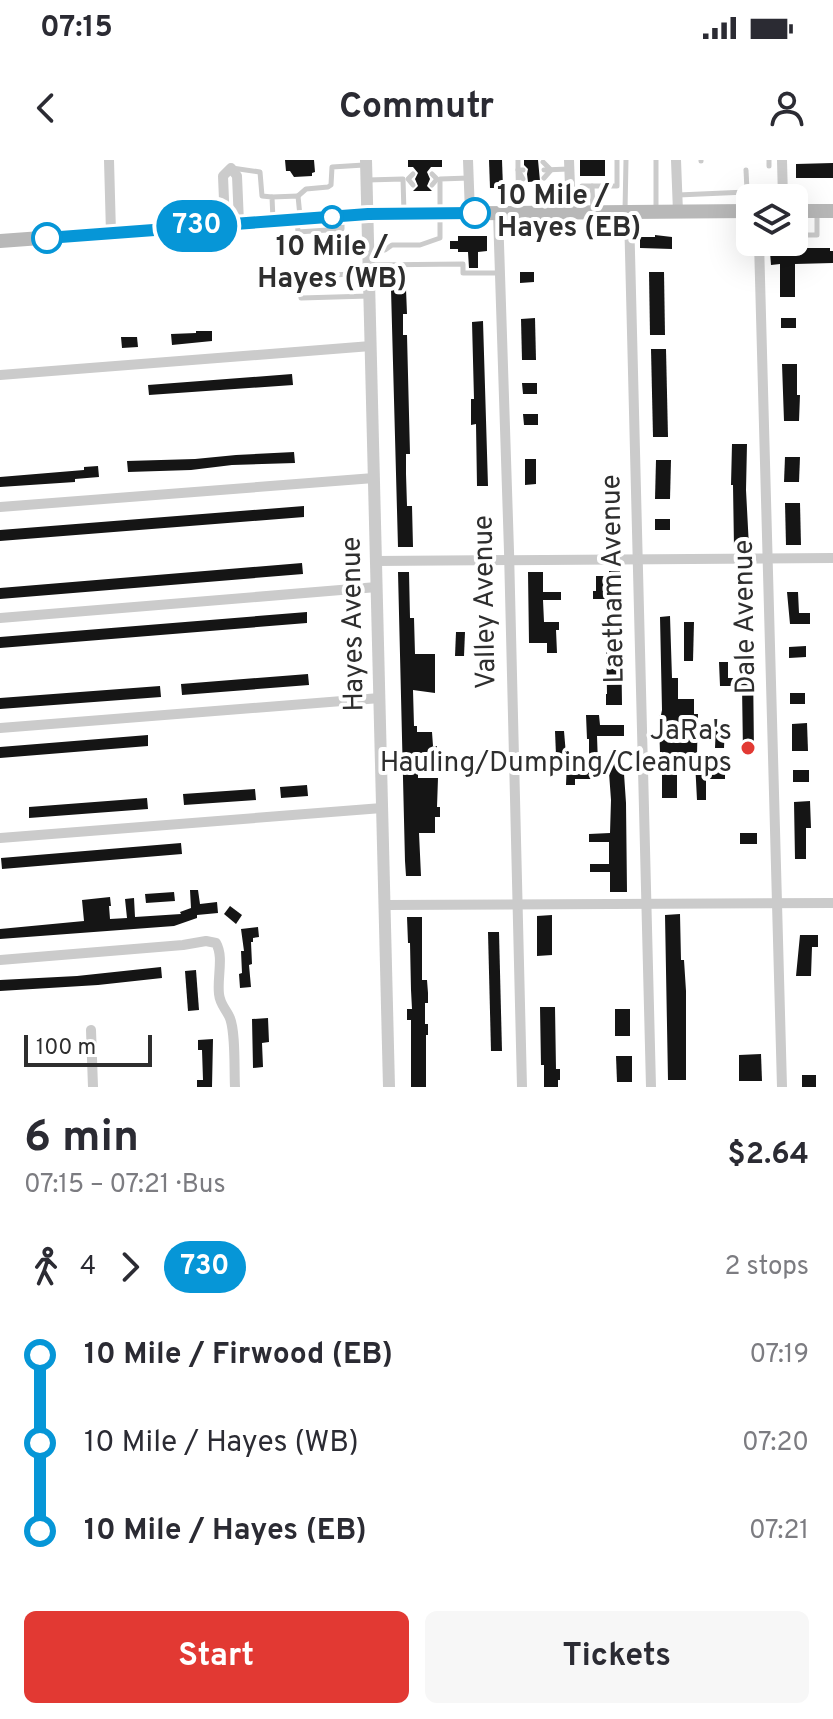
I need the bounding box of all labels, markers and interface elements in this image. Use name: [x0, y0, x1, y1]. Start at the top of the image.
text: 07:15: [40, 10, 113, 47]
text: Commutr: [339, 85, 494, 131]
icon: back: [24, 86, 68, 130]
icon: person: [765, 86, 809, 130]
place label: 10 Mile / Hayes (EB): [497, 179, 641, 247]
map controls: [736, 184, 808, 256]
button: layers: [736, 184, 808, 256]
marker: 10 Mile / Hayes (EB): [460, 198, 490, 228]
line badge: 730: [151, 200, 243, 252]
marker: 10 Mile / Hayes (WB): [321, 206, 343, 228]
text: 730: [172, 208, 222, 244]
unlabelled marker: [32, 223, 62, 253]
place label: 10 Mile / Hayes (WB): [257, 230, 407, 298]
street label: Laetham Avenue: [594, 474, 634, 684]
street label: Valley Avenue: [466, 515, 506, 689]
street label: Hayes Avenue: [334, 536, 374, 712]
street label: Dale Avenue: [727, 539, 765, 695]
place label: JaRa's Hauling/Dumping/Cleanups: [380, 714, 732, 782]
marker: JaRa's Hauling/Dumping/Cleanups: [739, 739, 757, 757]
scale bar: [24, 1031, 152, 1067]
text: 100 m: [36, 1035, 96, 1062]
text: 6 min: [24, 1111, 139, 1167]
text: $2.64: [728, 1137, 809, 1174]
text: 07:15 – 07:21 · Bus: [24, 1169, 226, 1202]
icon: walk: [24, 1245, 68, 1289]
icon: forward: [108, 1245, 152, 1289]
text: 730: [180, 1249, 230, 1285]
text: 4: [80, 1251, 96, 1284]
text: 2 stops: [724, 1251, 809, 1284]
text: 10 Mile / Firwood (EB): [84, 1337, 393, 1374]
text: 07:19: [749, 1339, 809, 1372]
text: 10 Mile / Hayes (WB): [84, 1425, 359, 1462]
text: 07:20: [742, 1427, 809, 1460]
text: 10 Mile / Hayes (EB): [84, 1513, 367, 1550]
text: 07:21: [749, 1515, 809, 1548]
button: Start: [24, 1611, 409, 1703]
button: Tickets: [425, 1611, 809, 1703]

